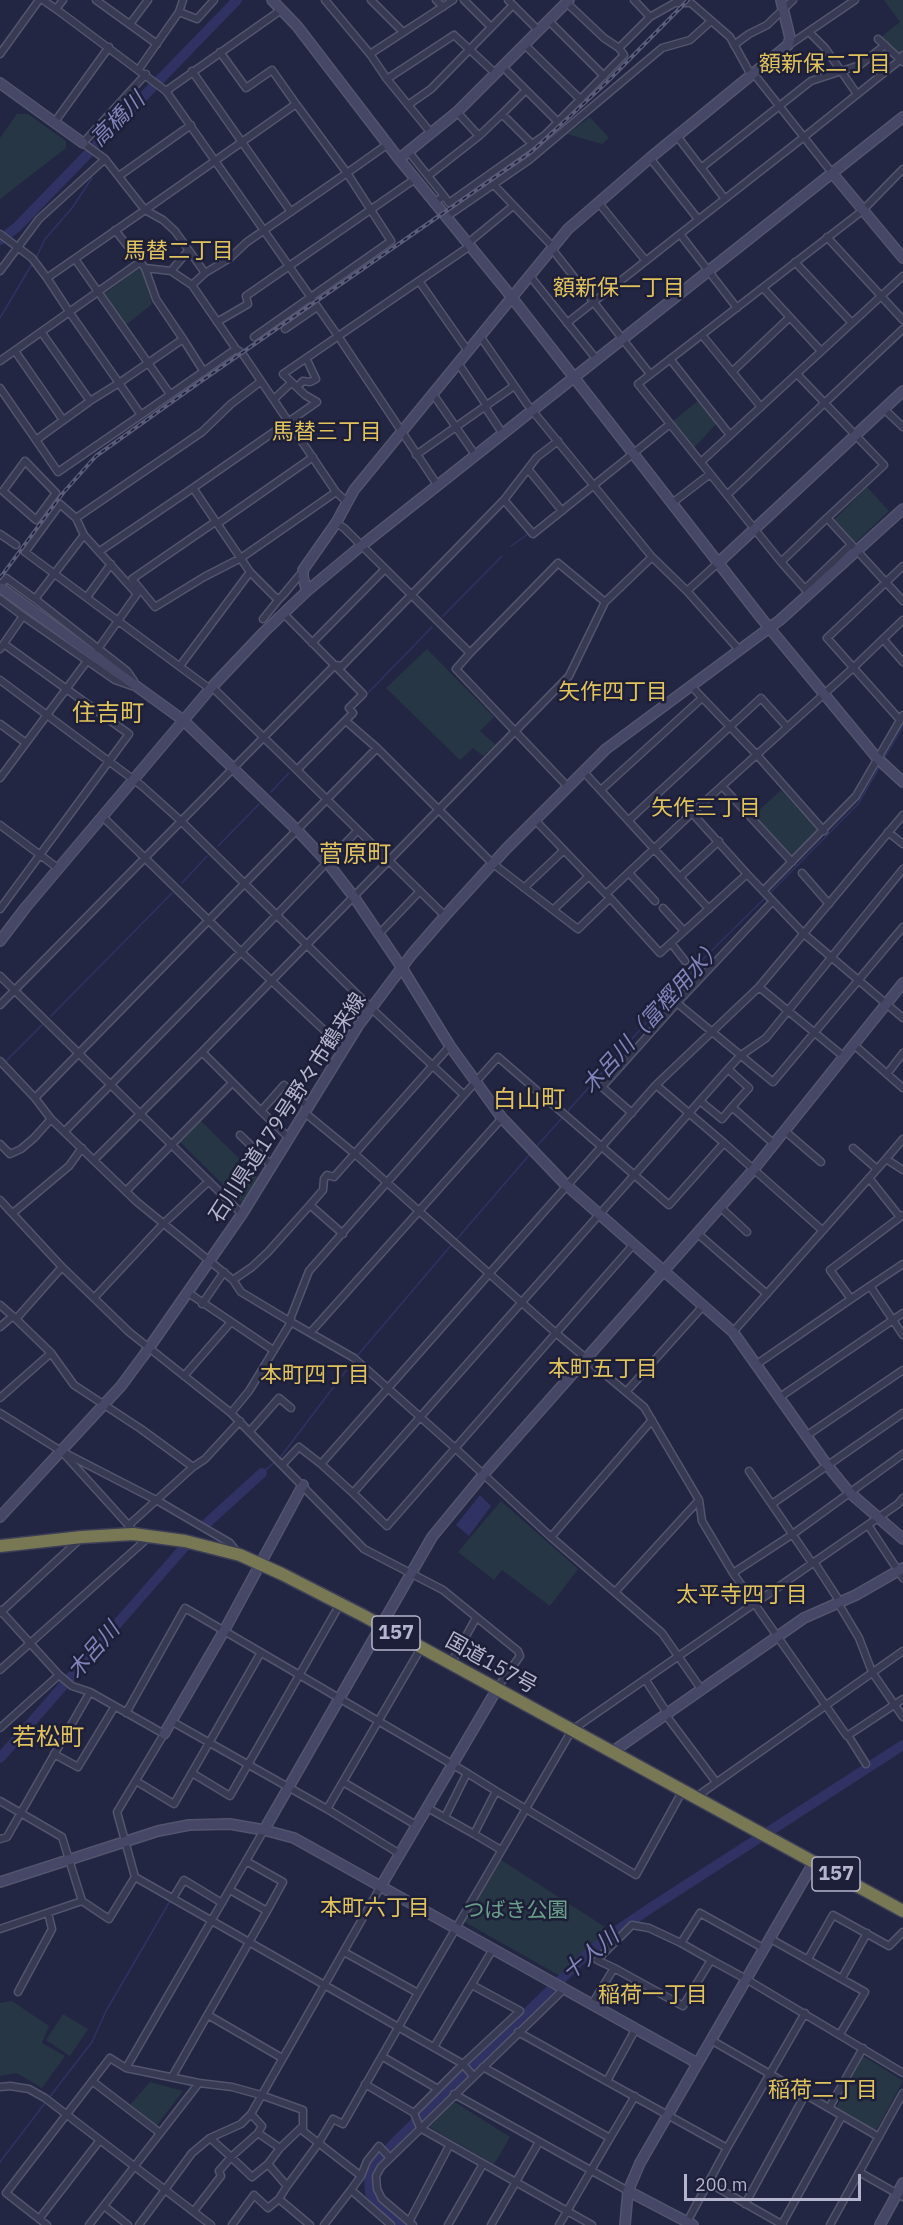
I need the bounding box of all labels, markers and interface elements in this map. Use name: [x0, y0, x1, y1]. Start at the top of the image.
district label: 額新保二丁目: [759, 52, 891, 78]
water label: 高橋川: [85, 87, 151, 153]
district label: 馬替二丁目: [124, 239, 234, 265]
district label: 額新保一丁目: [553, 276, 685, 302]
district label: 馬替三丁目: [272, 420, 382, 446]
district label: 矢作四丁目: [558, 680, 668, 706]
district label: 住吉町: [72, 700, 144, 728]
district label: 矢作三丁目: [651, 796, 761, 822]
district label: 菅原町: [319, 841, 391, 869]
water label: 木呂川（富樫用水）: [577, 935, 729, 1099]
street label: 石川県道179号野々市鶴来線: [204, 988, 372, 1228]
district label: 白山町: [493, 1086, 565, 1114]
district label: 本町五丁目: [548, 1357, 658, 1383]
district label: 本町四丁目: [260, 1363, 370, 1389]
district label: 太平寺四丁目: [676, 1583, 808, 1609]
road number: 157: [372, 1616, 420, 1650]
water label: 木呂川: [62, 1617, 126, 1685]
street label: 国道157号: [441, 1629, 541, 1699]
district label: 若松町: [12, 1724, 84, 1752]
road number: 157: [812, 1857, 860, 1891]
district label: 本町六丁目: [320, 1896, 430, 1922]
park label: つばき公園: [464, 1898, 568, 1924]
water label: 十人川: [557, 1924, 625, 1986]
district label: 稲荷一丁目: [598, 1983, 708, 2009]
district label: 稲荷二丁目: [768, 2078, 878, 2104]
scale bar: [687, 2162, 864, 2200]
text: 200 m: [695, 2173, 747, 2196]

